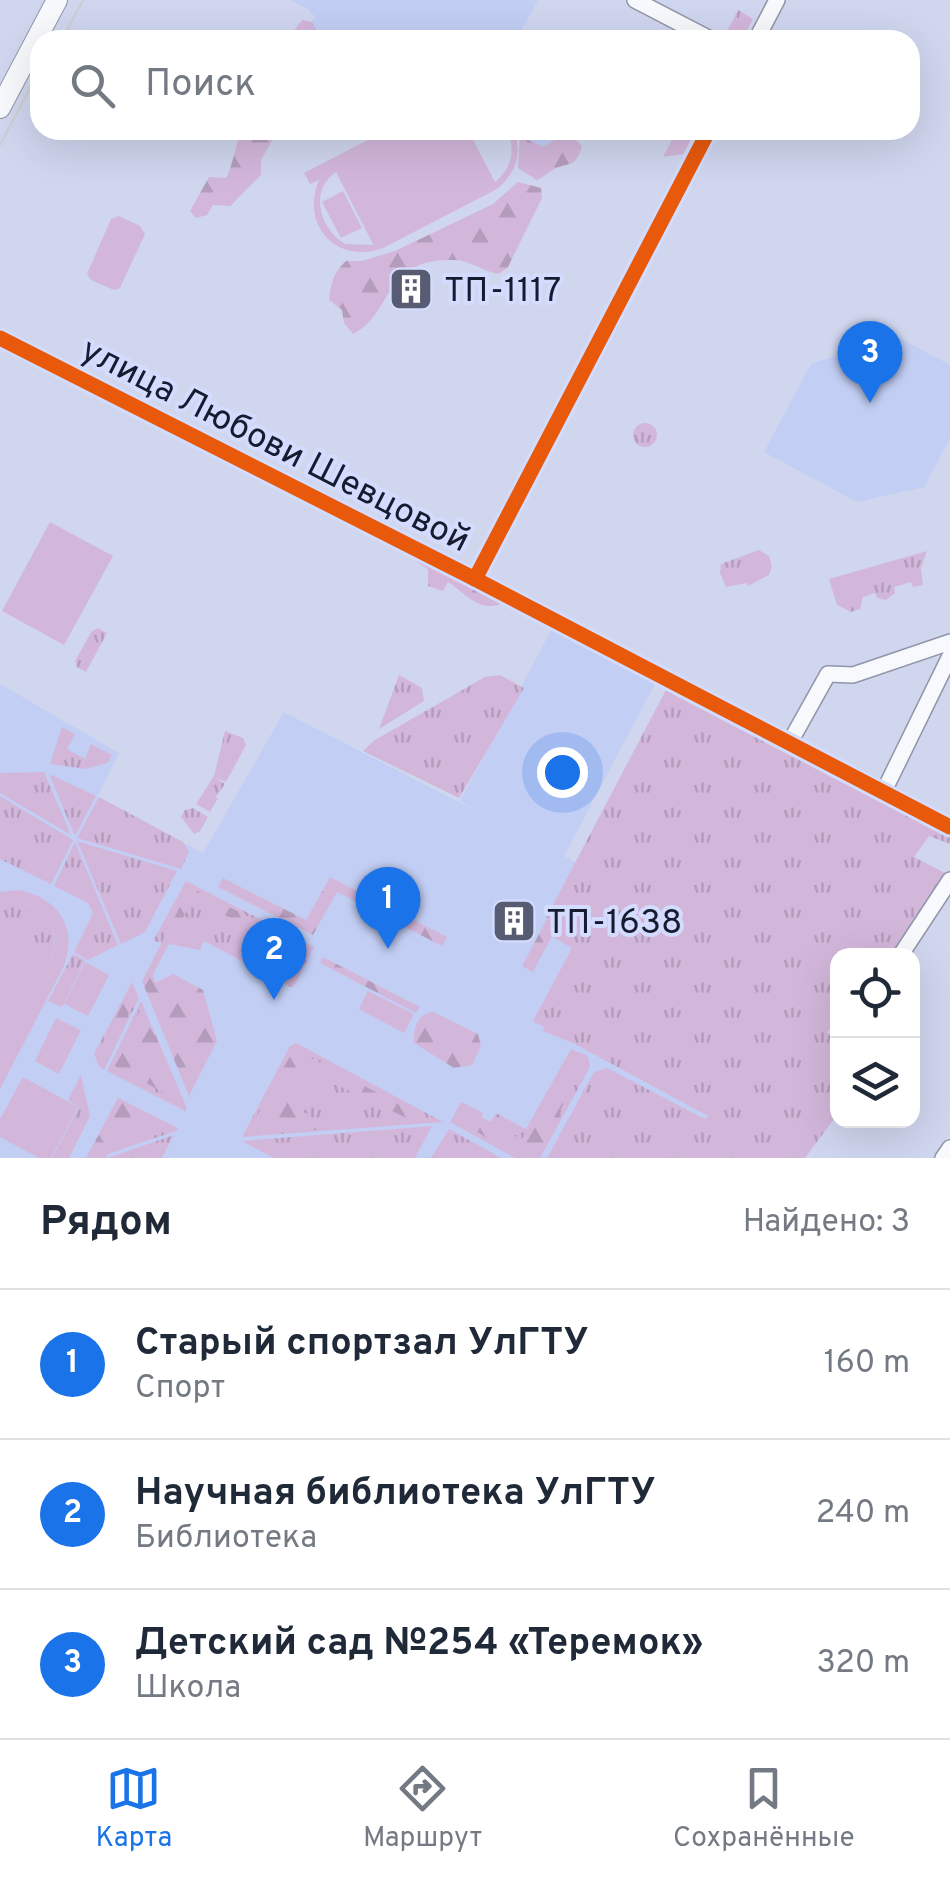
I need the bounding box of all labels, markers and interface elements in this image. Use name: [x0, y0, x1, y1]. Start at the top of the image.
search box: [30, 30, 920, 140]
icon: search: [65, 58, 120, 113]
text: Поиск: [145, 61, 256, 110]
building icon: ТП-1117: [388, 266, 434, 312]
place label: ТП-1117: [444, 270, 561, 314]
pin: 3: [838, 320, 902, 403]
street label: улица Любови Шевцовой: [73, 329, 476, 564]
your location: [537, 747, 588, 798]
pin: 1: [356, 866, 420, 949]
building icon: ТП-1638: [491, 898, 537, 944]
place label: ТП-1638: [546, 902, 682, 946]
pin: 2: [242, 918, 306, 1000]
map controls: [830, 948, 920, 1128]
button: locate: [830, 948, 920, 1038]
button: layers: [830, 1038, 920, 1128]
text: Рядом: [40, 1197, 172, 1250]
text: Найдено: 3: [743, 1203, 910, 1243]
text: Старый спортзал УлГТУ: [135, 1320, 589, 1369]
text: 1: [66, 1344, 79, 1384]
text: 160 m: [824, 1344, 910, 1384]
text: Спорт: [135, 1369, 225, 1409]
text: Научная библиотека УлГТУ: [135, 1470, 655, 1519]
text: 2: [63, 1494, 82, 1534]
text: 240 m: [816, 1494, 910, 1534]
text: Библиотека: [135, 1519, 317, 1559]
text: Детский сад №254 «Теремок»: [135, 1620, 703, 1669]
text: 3: [63, 1644, 82, 1684]
text: 320 m: [817, 1644, 910, 1684]
text: Школа: [135, 1669, 241, 1709]
tab: Карта: [95, 1761, 172, 1857]
tab: Маршрут: [363, 1761, 482, 1857]
tab: Сохранённые: [673, 1761, 855, 1857]

